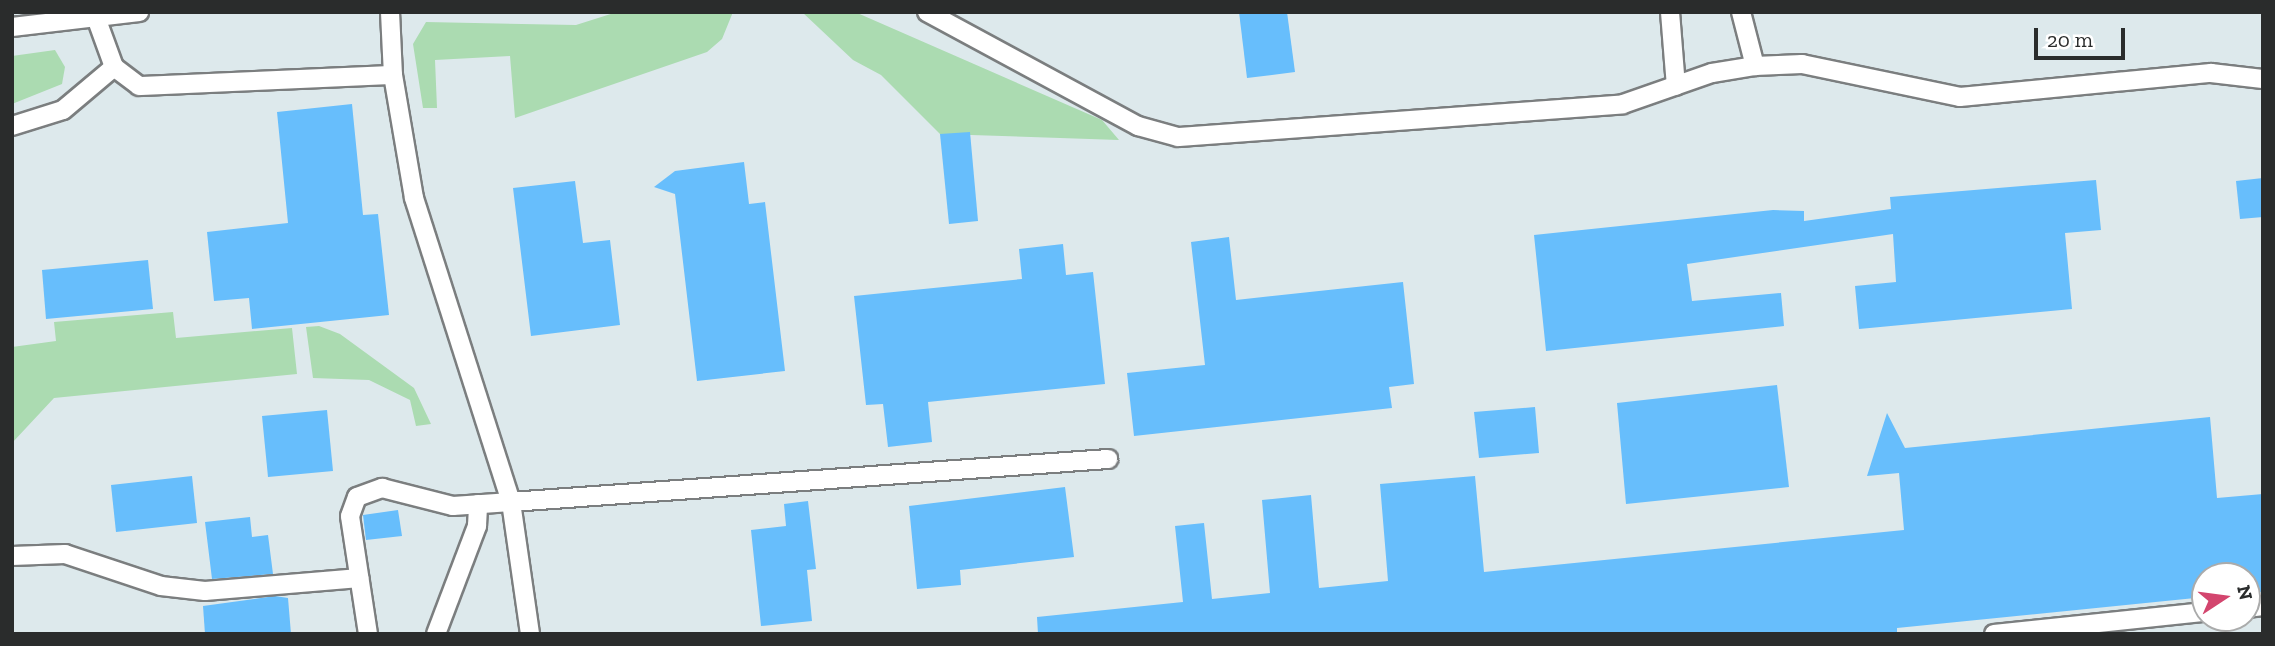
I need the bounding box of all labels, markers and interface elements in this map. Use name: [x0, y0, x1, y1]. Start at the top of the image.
scale bar: [2037, 14, 2128, 58]
text: 20 m: [2047, 27, 2093, 52]
north arrow: [2191, 562, 2261, 632]
text: N: [2232, 583, 2258, 602]

